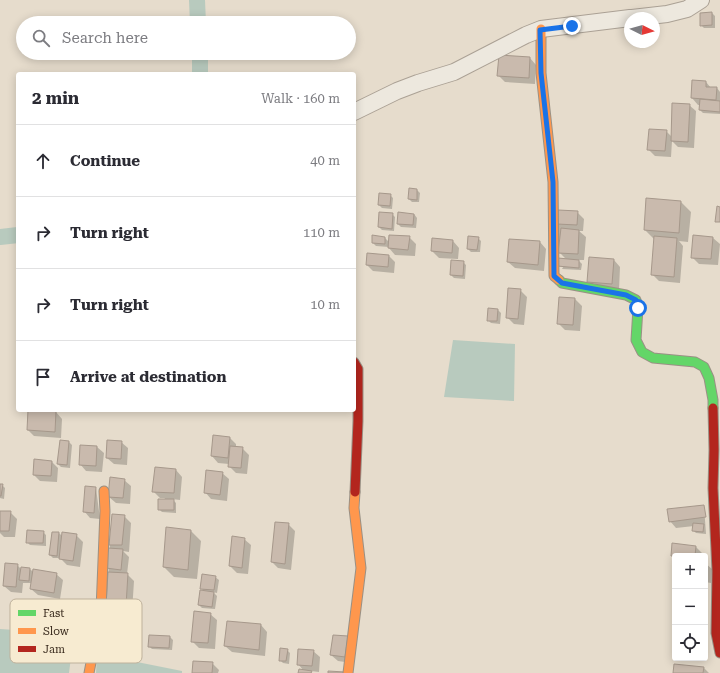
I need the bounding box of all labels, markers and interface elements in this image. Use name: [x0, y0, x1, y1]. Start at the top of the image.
north arrow: [624, 12, 660, 48]
search box: [16, 16, 356, 60]
route end: [563, 17, 581, 35]
icon: search: [30, 27, 52, 49]
text: Search here: [62, 29, 148, 47]
text: 2 min: [32, 88, 79, 108]
text: Walk · 160 m: [261, 91, 340, 106]
icon: ahead: [32, 150, 54, 172]
text: Continue: [70, 152, 140, 170]
text: 40 m: [310, 153, 340, 168]
icon: right: [32, 222, 54, 244]
text: Turn right: [70, 224, 149, 242]
text: 110 m: [303, 225, 340, 240]
icon: right: [32, 294, 54, 316]
text: Turn right: [70, 296, 149, 314]
text: 10 m: [310, 297, 340, 312]
route start: [629, 299, 647, 317]
icon: arrive: [32, 366, 54, 388]
text: Arrive at destination: [70, 368, 226, 386]
map controls: [672, 553, 708, 661]
button: +: [672, 553, 708, 589]
button: −: [672, 589, 708, 625]
legend: [10, 599, 142, 663]
text: Fast: [43, 607, 64, 620]
text: Slow: [43, 625, 70, 638]
button: locate: [672, 625, 708, 661]
text: Jam: [43, 643, 65, 656]

